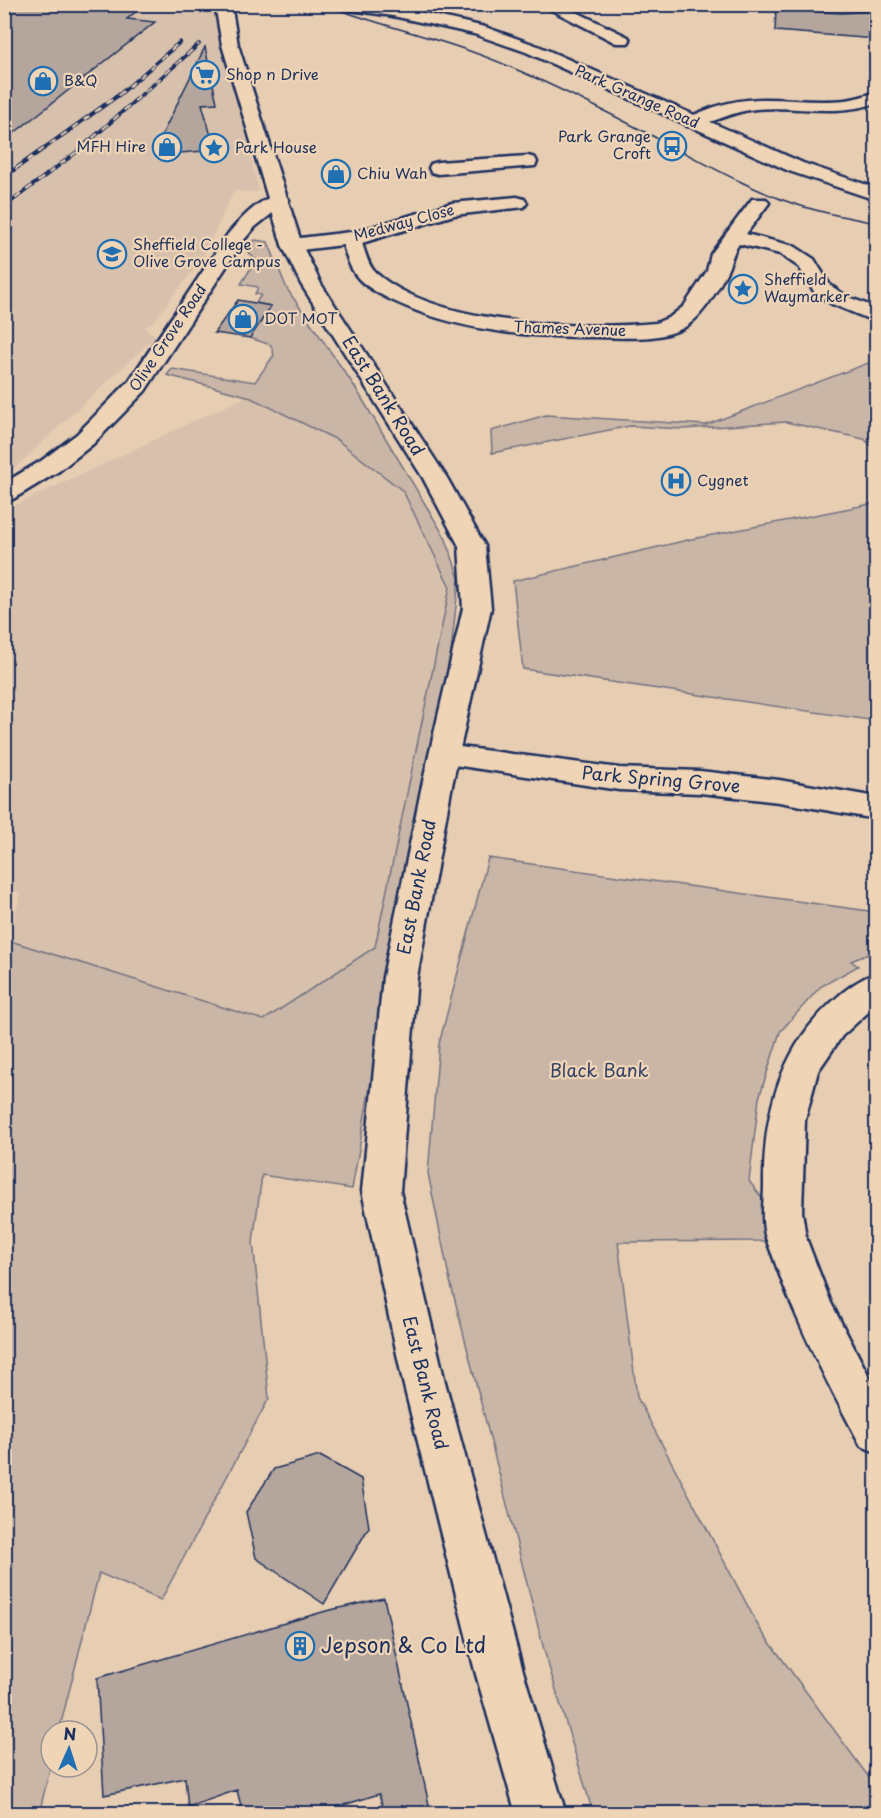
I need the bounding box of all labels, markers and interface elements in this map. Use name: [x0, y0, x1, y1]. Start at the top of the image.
street label: Park Grange Road: [572, 58, 704, 133]
supermarket icon: Shop n Drive: [189, 59, 221, 91]
place label: Shop n Drive: [226, 62, 319, 85]
shop icon: B&Q: [27, 65, 59, 97]
place label: B&Q: [64, 68, 97, 91]
place label: Park Grange Croft: [558, 124, 651, 164]
bus stop icon: Park Grange Croft: [656, 130, 688, 162]
shop icon: MFH Hire: [151, 131, 183, 163]
place icon: Park House: [198, 132, 230, 164]
place label: MFH Hire: [77, 134, 146, 157]
place label: Park House: [235, 135, 317, 158]
shop icon: Chiu Wah: [320, 158, 352, 190]
place label: Chiu Wah: [357, 161, 428, 184]
street label: Medway Close: [351, 197, 457, 246]
place label: Sheffield College - Olive Grove Campus: [133, 232, 281, 272]
school or university icon: Sheffield College - Olive Grove Campus: [96, 238, 128, 270]
place label: Sheffield Waymarker: [764, 267, 850, 307]
place icon: Sheffield Waymarker: [727, 273, 759, 305]
street label: Olive Grove Road: [122, 279, 211, 395]
shop icon: DOT MOT: [227, 303, 259, 335]
place label: DOT MOT: [264, 306, 338, 329]
street label: Thames Avenue: [513, 314, 627, 341]
street label: East Bank Road: [336, 330, 432, 460]
hospital icon: Cygnet: [660, 465, 692, 497]
place label: Cygnet: [697, 468, 749, 491]
street label: Park Spring Grove: [581, 758, 741, 799]
street label: East Bank Road: [389, 817, 442, 957]
park label: Black Bank: [549, 1056, 649, 1083]
street label: East Bank Road: [397, 1313, 456, 1452]
place label: Jepson & Co Ltd: [321, 1628, 486, 1660]
building icon: Jepson & Co Ltd: [284, 1630, 316, 1662]
north arrow: [39, 1719, 99, 1779]
text: N: [63, 1721, 77, 1745]

